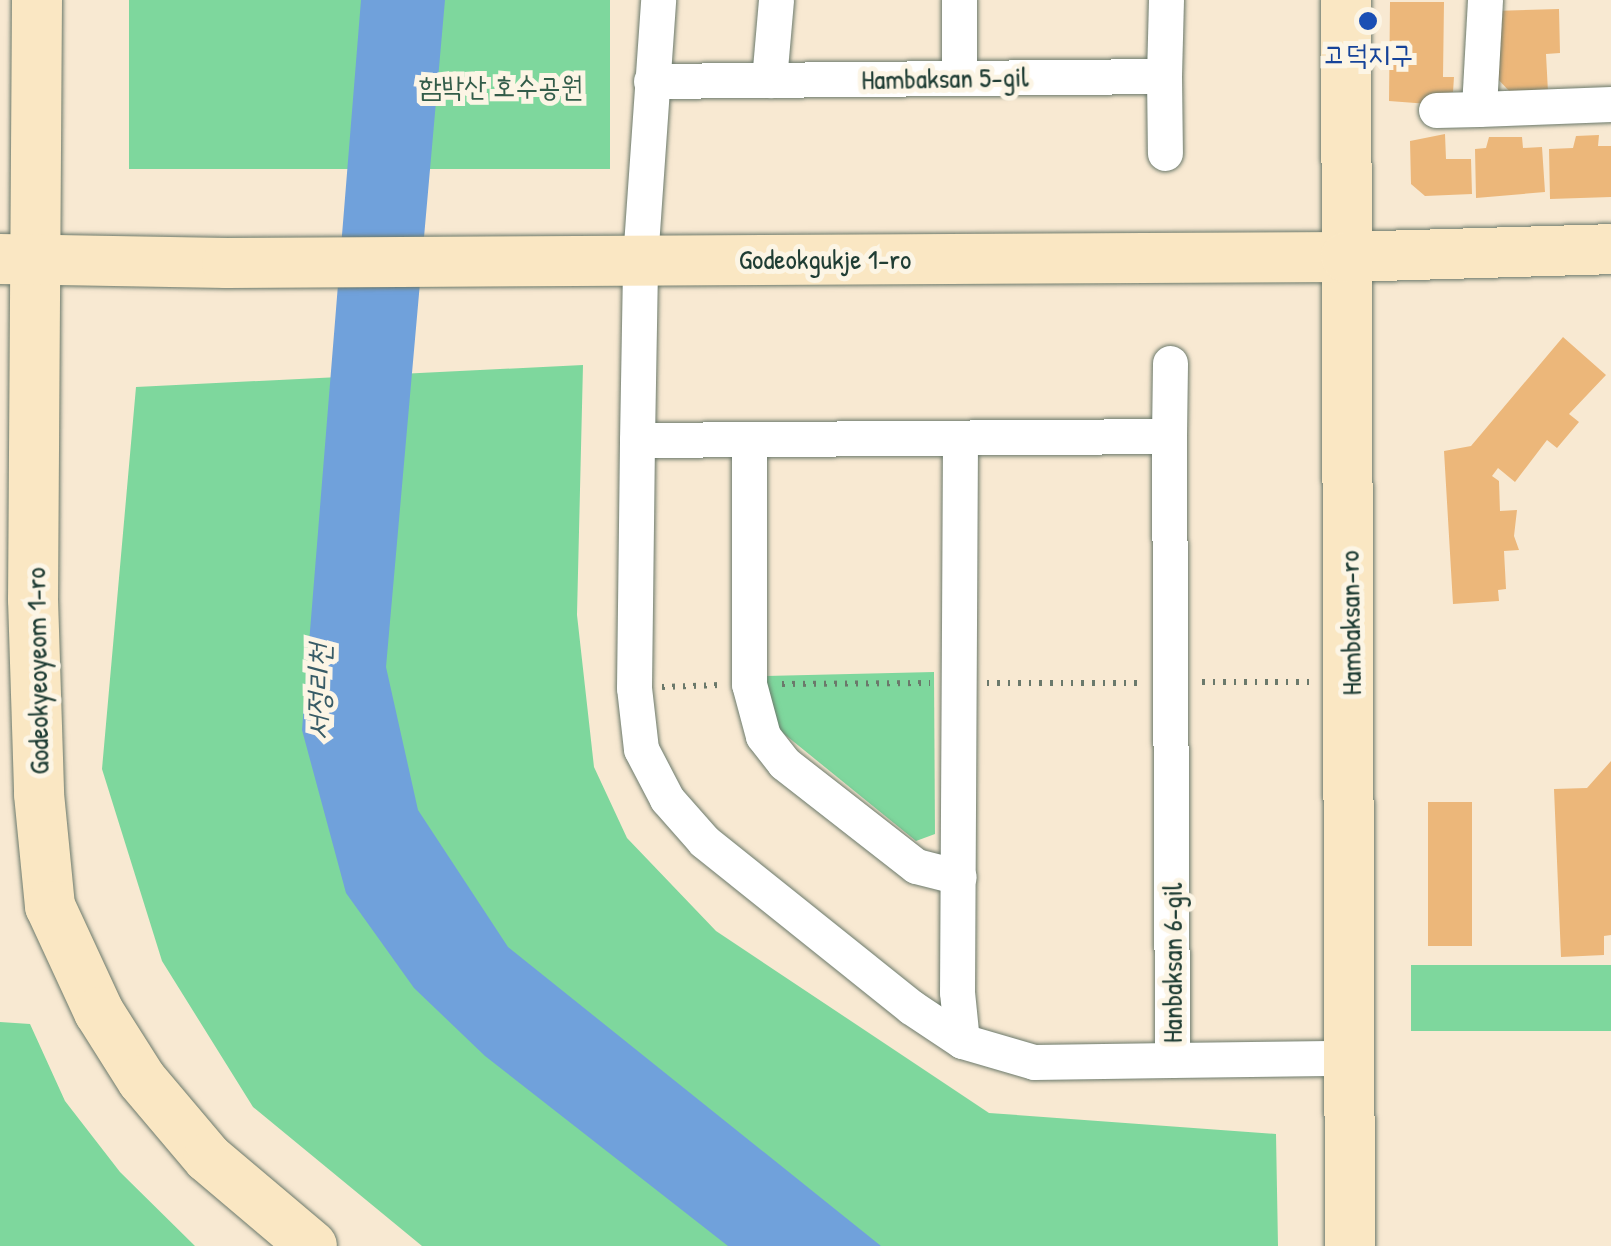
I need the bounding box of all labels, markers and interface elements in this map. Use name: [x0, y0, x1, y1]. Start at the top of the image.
marker: 고덕지구: [1357, 10, 1379, 32]
place label: 고덕지구: [1323, 37, 1413, 71]
street label: Hambaksan 5-gil: [861, 60, 1029, 96]
park label: 함박산 호수공원: [419, 69, 583, 103]
street label: Godeokgukje 1-ro: [739, 242, 911, 276]
street label: Hambaksan-ro: [1332, 550, 1368, 696]
street label: Godeokyeoyeom 1-ro: [18, 567, 56, 775]
water label: 서정리천: [299, 643, 337, 741]
street label: Hanbaksan 6-gil: [1155, 883, 1189, 1043]

